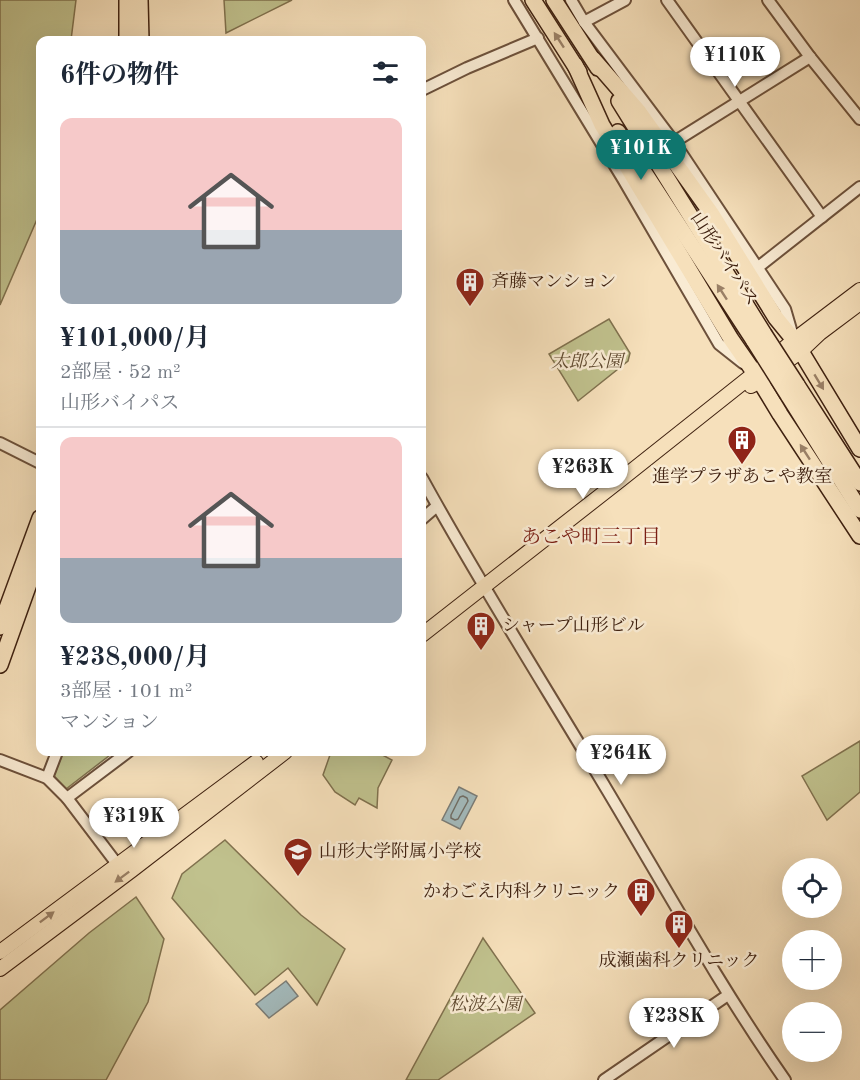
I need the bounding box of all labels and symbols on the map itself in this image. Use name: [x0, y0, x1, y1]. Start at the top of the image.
one-way arrow: [554, 32, 565, 48]
pin: ¥110K: [693, 37, 777, 88]
pin: ¥101K: [599, 130, 683, 181]
street label: 山形バイパス: [687, 208, 762, 309]
building icon: 斉藤マンション: [454, 266, 486, 308]
place label: 斉藤マンション: [491, 271, 616, 291]
one-way arrow: [716, 284, 727, 300]
park label: 太郎公園: [551, 351, 626, 371]
one-way arrow: [814, 374, 825, 390]
building icon: 進学プラザあこや教室: [726, 424, 758, 466]
one-way arrow: [799, 444, 810, 460]
pin: ¥263K: [541, 449, 625, 500]
place label: 進学プラザあこや教室: [652, 466, 832, 486]
district label: あこや町三丁目: [521, 526, 661, 548]
building icon: シャープ山形ビル: [465, 610, 497, 652]
place label: シャープ山形ビル: [502, 616, 645, 635]
pin: ¥264K: [579, 735, 663, 786]
pin: ¥319K: [92, 798, 176, 849]
school or university icon: 山形大学附属小学校: [282, 836, 314, 878]
place label: 山形大学附属小学校: [319, 841, 481, 861]
one-way arrow: [115, 871, 130, 883]
building icon: かわごえ内科クリニック: [625, 876, 657, 918]
place label: かわごえ内科クリニック: [423, 881, 620, 901]
building icon: 成瀬歯科クリニック: [663, 908, 695, 950]
one-way arrow: [39, 911, 54, 923]
place label: 成瀬歯科クリニック: [599, 950, 759, 970]
park label: 松波公園: [449, 994, 524, 1014]
pin: ¥238K: [632, 998, 716, 1049]

